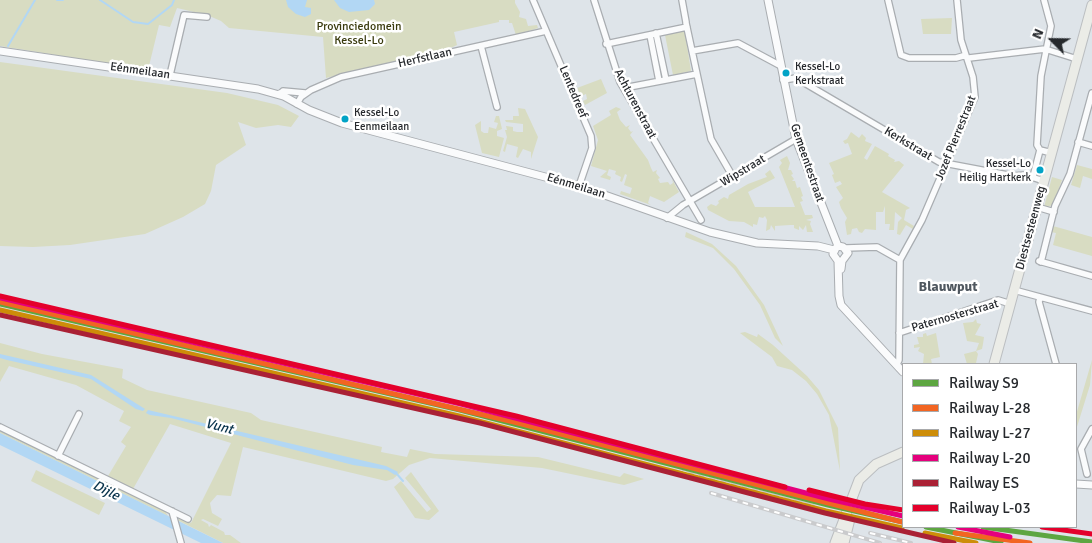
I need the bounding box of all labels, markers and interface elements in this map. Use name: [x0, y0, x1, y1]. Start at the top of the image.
north arrow: [1027, 15, 1077, 65]
park label: Provinciedomein Kessel-Lo: [316, 20, 402, 48]
text: N: [1028, 26, 1047, 42]
street label: Herfstlaan: [397, 45, 453, 71]
street label: Eénmeilaan: [109, 60, 171, 82]
place label: Kessel-Lo Kerkstraat: [795, 60, 844, 86]
street label: Lentedreef: [556, 64, 590, 120]
street label: Achturenstraat: [611, 67, 659, 141]
marker: Kessel-Lo Kerkstraat: [781, 68, 791, 78]
street label: Jozef Pierrestraat: [932, 94, 980, 182]
place label: Kessel-Lo Eenmeilaan: [354, 106, 409, 132]
marker: Kessel-Lo Eenmeilaan: [340, 114, 350, 124]
street label: Gemeentestraat: [787, 122, 827, 204]
street label: Kerkstraat: [881, 124, 935, 164]
street label: Wipstraat: [718, 152, 768, 190]
place label: Kessel-Lo Heilig Hartkerk: [959, 157, 1031, 183]
marker: Kessel-Lo Heilig Hartkerk: [1035, 165, 1045, 175]
street label: Eénmeilaan: [545, 170, 607, 202]
street label: Diestsesteenweg: [1013, 184, 1049, 272]
district label: Blauwput: [919, 279, 977, 295]
street label: Paternosterstraat: [910, 297, 1000, 335]
legend: [902, 363, 1077, 528]
text: Railway S9: [949, 374, 1019, 392]
text: Railway L-28: [949, 399, 1031, 417]
water label: Vunt: [203, 415, 235, 439]
text: Railway L-27: [949, 424, 1031, 442]
text: Railway L-20: [949, 449, 1031, 467]
text: Railway ES: [949, 474, 1019, 492]
water label: Dijle: [90, 477, 122, 505]
text: Railway L-03: [949, 499, 1031, 517]

